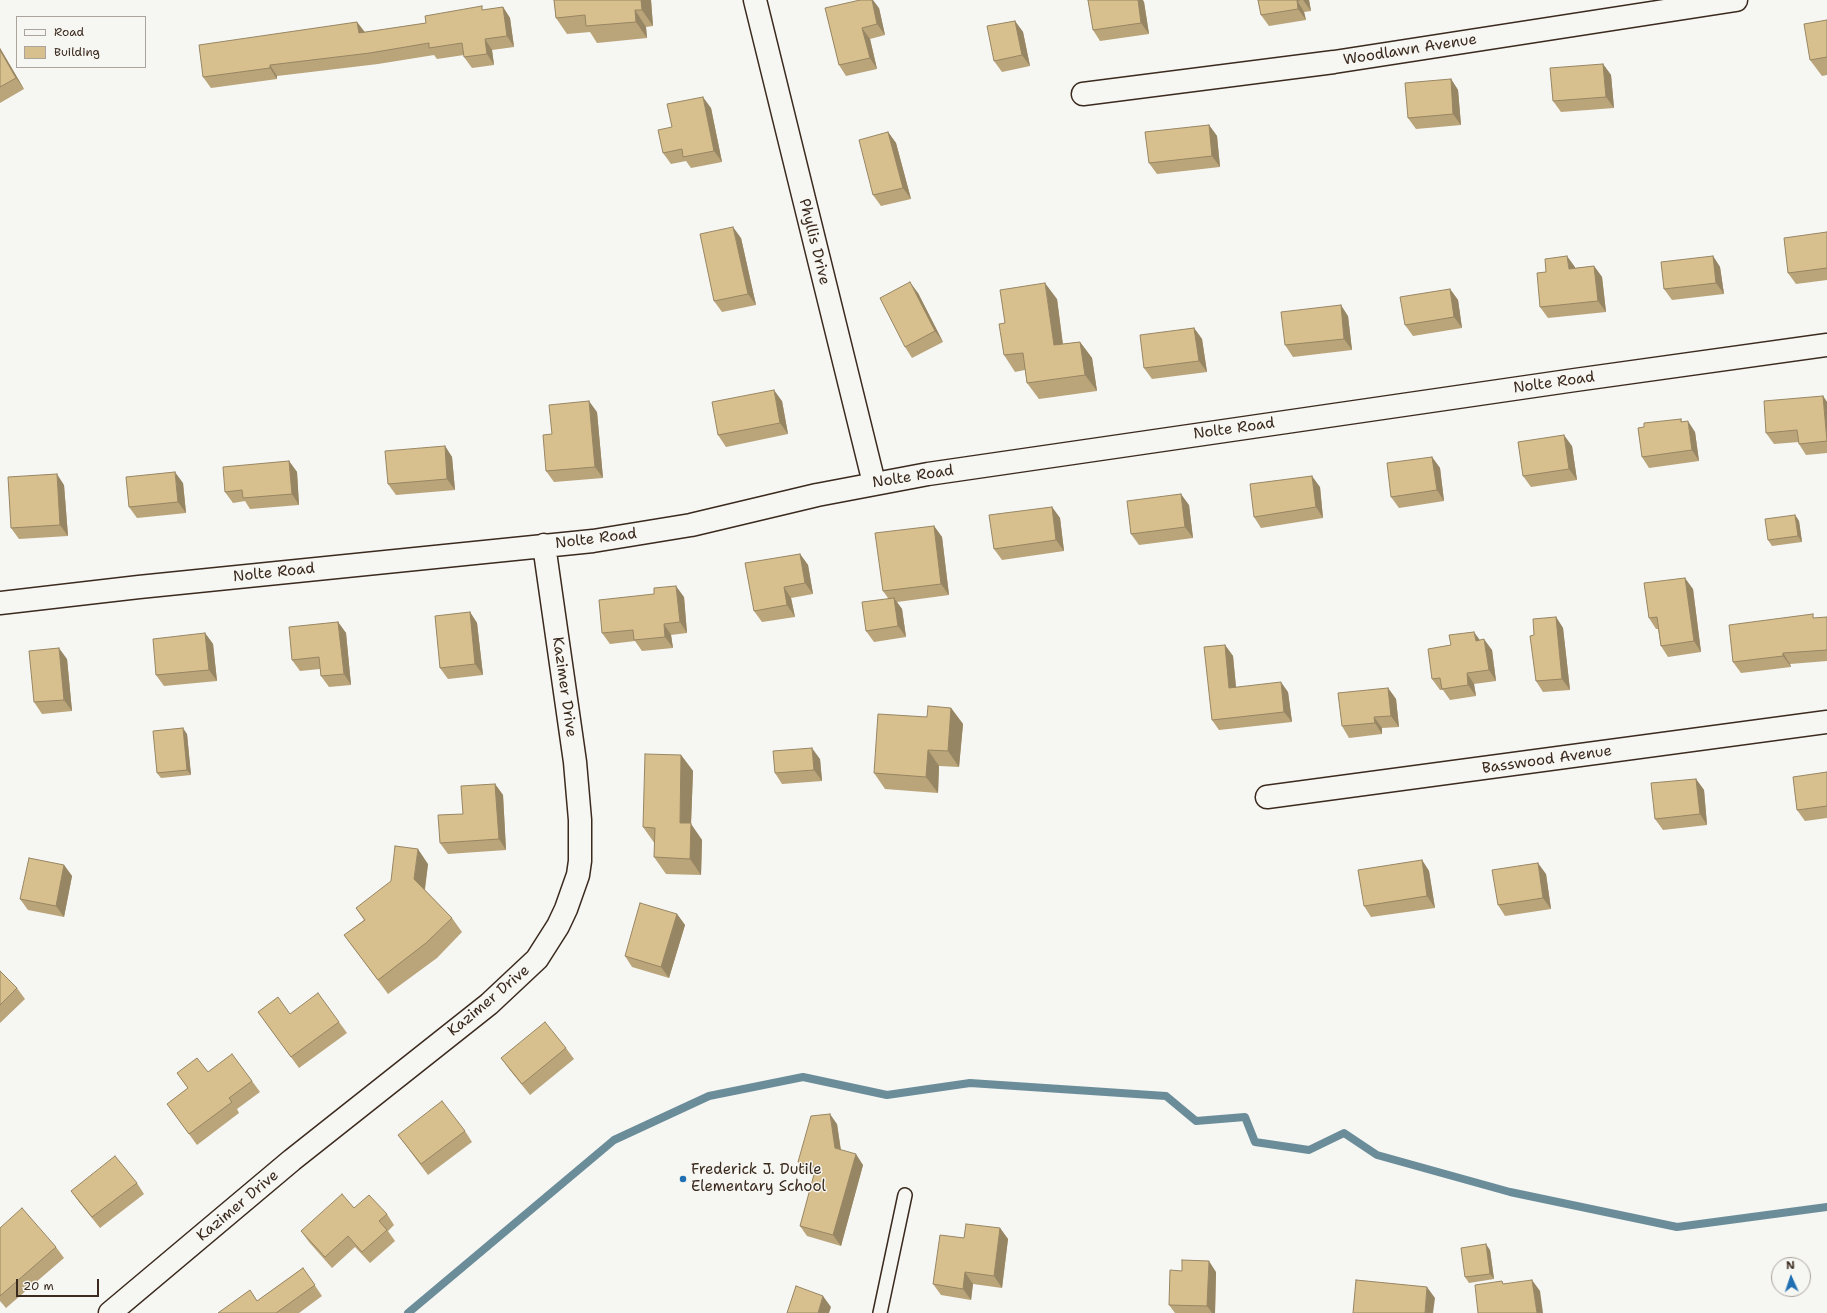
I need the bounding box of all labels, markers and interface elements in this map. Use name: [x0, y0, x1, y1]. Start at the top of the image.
legend: [16, 16, 146, 68]
text: Road: [54, 24, 84, 40]
street label: Woodlawn Avenue: [1342, 31, 1478, 69]
text: Building: [54, 44, 100, 60]
street label: Phyllis Drive: [795, 197, 833, 287]
street label: Nolte Road: [1512, 368, 1596, 398]
street label: Nolte Road: [1192, 414, 1276, 444]
street label: Nolte Road: [871, 462, 955, 492]
street label: Nolte Road: [554, 525, 638, 553]
street label: Nolte Road: [232, 560, 316, 586]
street label: Kazimer Drive: [548, 636, 580, 738]
street label: Basswood Avenue: [1481, 742, 1613, 778]
street label: Kazimer Drive: [444, 962, 534, 1040]
place label: Frederick J. Dutile Elementary School: [691, 1161, 826, 1196]
street label: Kazimer Drive: [193, 1167, 283, 1245]
marker: Frederick J. Dutile Elementary School: [678, 1174, 688, 1184]
north arrow: [1771, 1257, 1811, 1297]
text: N: [1786, 1258, 1795, 1273]
scale bar: [18, 1271, 101, 1297]
text: 20 m: [23, 1278, 54, 1294]

